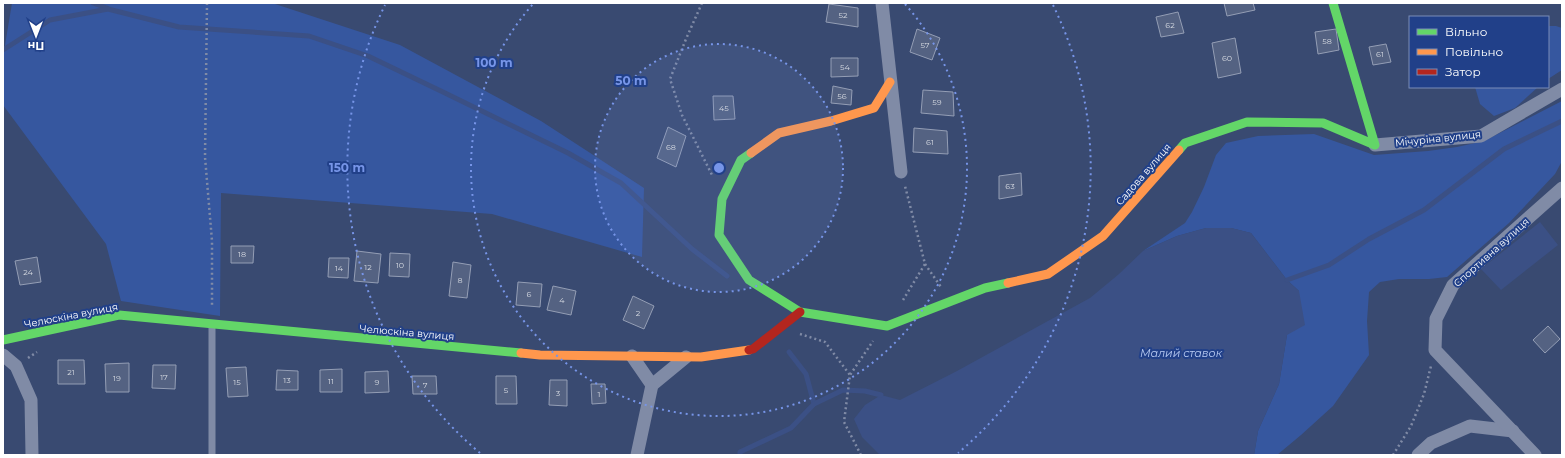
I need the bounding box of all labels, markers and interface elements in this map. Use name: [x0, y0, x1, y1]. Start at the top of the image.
house number: 52: [838, 10, 848, 20]
north arrow: [16, 16, 56, 56]
legend: [1409, 16, 1549, 88]
house number: 62: [1165, 20, 1175, 30]
text: Вільно: [1445, 24, 1488, 39]
house number: 58: [1322, 36, 1332, 46]
text: Пн: [28, 39, 44, 53]
house number: 57: [920, 40, 930, 50]
text: Повільно: [1445, 44, 1504, 59]
house number: 61: [1376, 49, 1384, 59]
house number: 60: [1222, 53, 1232, 63]
text: 100 m: [476, 55, 512, 70]
house number: 54: [840, 62, 851, 72]
text: Затор: [1445, 64, 1481, 79]
text: 50 m: [615, 73, 647, 88]
house number: 56: [837, 91, 847, 101]
house number: 59: [932, 97, 942, 107]
house number: 45: [719, 103, 729, 113]
street label: Мічуріна вулиця: [1394, 128, 1482, 149]
house number: 61: [926, 137, 934, 147]
street label: Садова вулиця: [1113, 141, 1174, 208]
house number: 68: [666, 142, 676, 152]
text: 150 m: [329, 160, 365, 175]
centre of rings: [712, 161, 726, 175]
house number: 63: [1005, 181, 1015, 191]
street label: Спортивна вулиця: [1451, 215, 1532, 290]
house number: 18: [238, 249, 246, 259]
house number: 10: [396, 260, 404, 270]
house number: 12: [364, 262, 372, 272]
house number: 14: [335, 263, 344, 273]
house number: 24: [23, 267, 34, 277]
house number: 8: [457, 275, 463, 285]
house number: 6: [527, 289, 532, 299]
house number: 4: [559, 295, 565, 305]
street label: Челюскіна вулиця: [23, 300, 119, 331]
house number: 2: [636, 308, 641, 318]
street label: Челюскіна вулиця: [359, 322, 455, 343]
water label: Малий ставок: [1140, 346, 1223, 360]
house number: 21: [67, 367, 75, 377]
house number: 17: [160, 372, 168, 382]
house number: 19: [113, 373, 121, 383]
house number: 13: [283, 375, 291, 385]
house number: 11: [328, 376, 334, 386]
house number: 15: [233, 377, 241, 387]
house number: 9: [375, 377, 380, 387]
house number: 7: [423, 380, 428, 390]
house number: 5: [504, 385, 509, 395]
house number: 3: [556, 388, 561, 398]
house number: 1: [598, 389, 600, 399]

